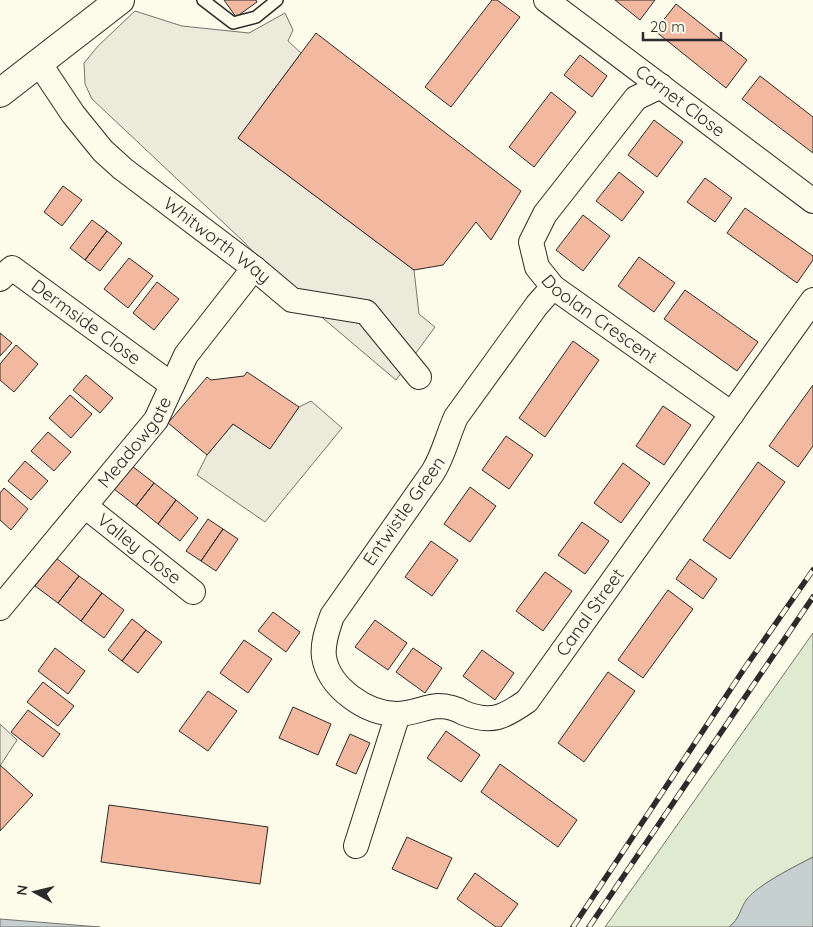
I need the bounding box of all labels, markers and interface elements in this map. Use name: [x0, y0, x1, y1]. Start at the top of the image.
scale bar: [643, 10, 720, 42]
text: 20 m: [650, 17, 685, 36]
street label: Carnet Close: [631, 59, 730, 142]
street label: Whitworth Way: [159, 192, 276, 288]
street label: Doolan Crescent: [536, 269, 662, 368]
street label: Dermside Close: [27, 274, 146, 369]
street label: Meadowgate: [92, 393, 176, 493]
street label: Entwistle Green: [357, 452, 450, 570]
street label: Valley Close: [93, 508, 186, 589]
street label: Canal Street: [551, 564, 629, 661]
north arrow: [10, 867, 60, 917]
text: N: [12, 884, 32, 897]

